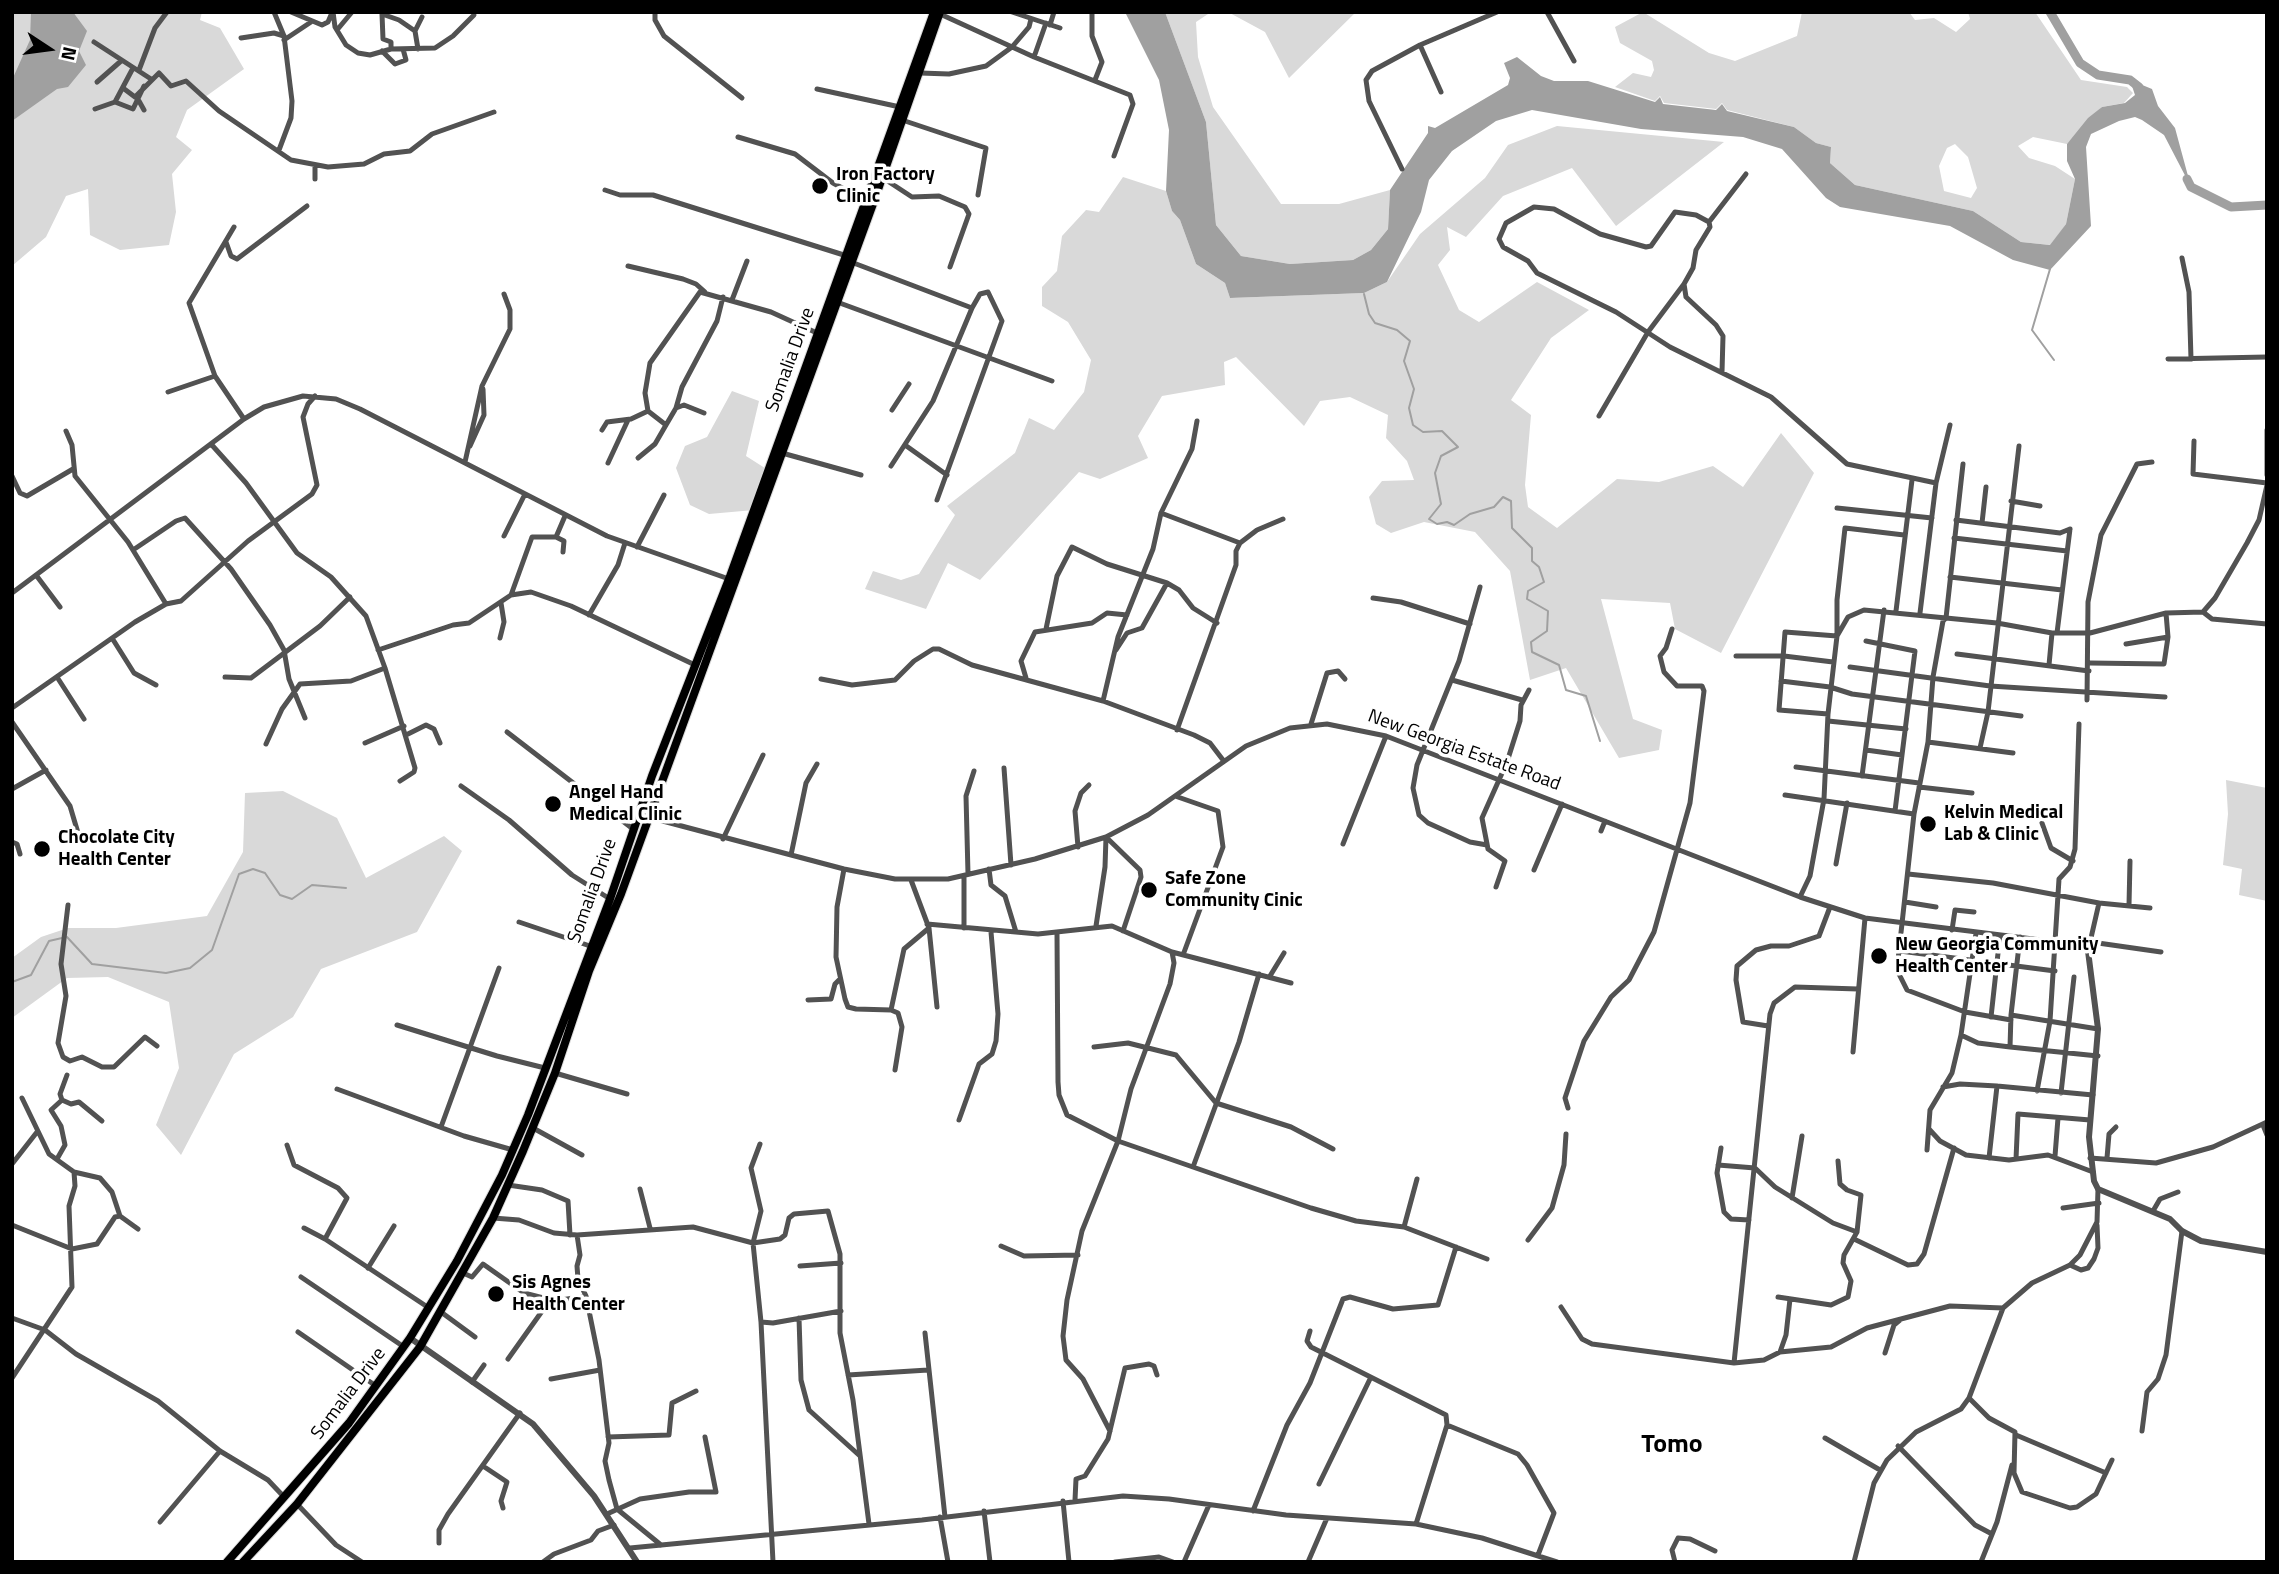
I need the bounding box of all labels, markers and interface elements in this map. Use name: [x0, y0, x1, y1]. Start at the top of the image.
north arrow: [14, 14, 84, 84]
text: N: [54, 44, 86, 64]
place label: Iron Factory Clinic: [836, 164, 935, 208]
marker: Iron Factory Clinic: [810, 176, 830, 196]
street label: Somalia Drive: [762, 305, 820, 415]
street label: New Georgia Estate Road: [1365, 706, 1563, 796]
place label: Angel Hand Medical Clinic: [569, 782, 682, 826]
marker: Angel Hand Medical Clinic: [543, 794, 563, 814]
place label: Kelvin Medical Lab & Clinic: [1944, 802, 2063, 846]
marker: Kelvin Medical Lab & Clinic: [1918, 814, 1938, 834]
place label: Chocolate City Health Center: [58, 827, 175, 871]
street label: Somalia Drive: [564, 836, 622, 946]
marker: Chocolate City Health Center: [32, 839, 52, 859]
place label: Safe Zone Community Cinic: [1165, 868, 1303, 912]
marker: Safe Zone Community Cinic: [1139, 880, 1159, 900]
place label: New Georgia Community Health Center: [1895, 934, 2098, 978]
marker: New Georgia Community Health Center: [1869, 946, 1889, 966]
place label: Sis Agnes Health Center: [512, 1272, 625, 1316]
marker: Sis Agnes Health Center: [486, 1284, 506, 1304]
street label: Somalia Drive: [307, 1343, 391, 1445]
district label: Tomo: [1641, 1430, 1703, 1462]

